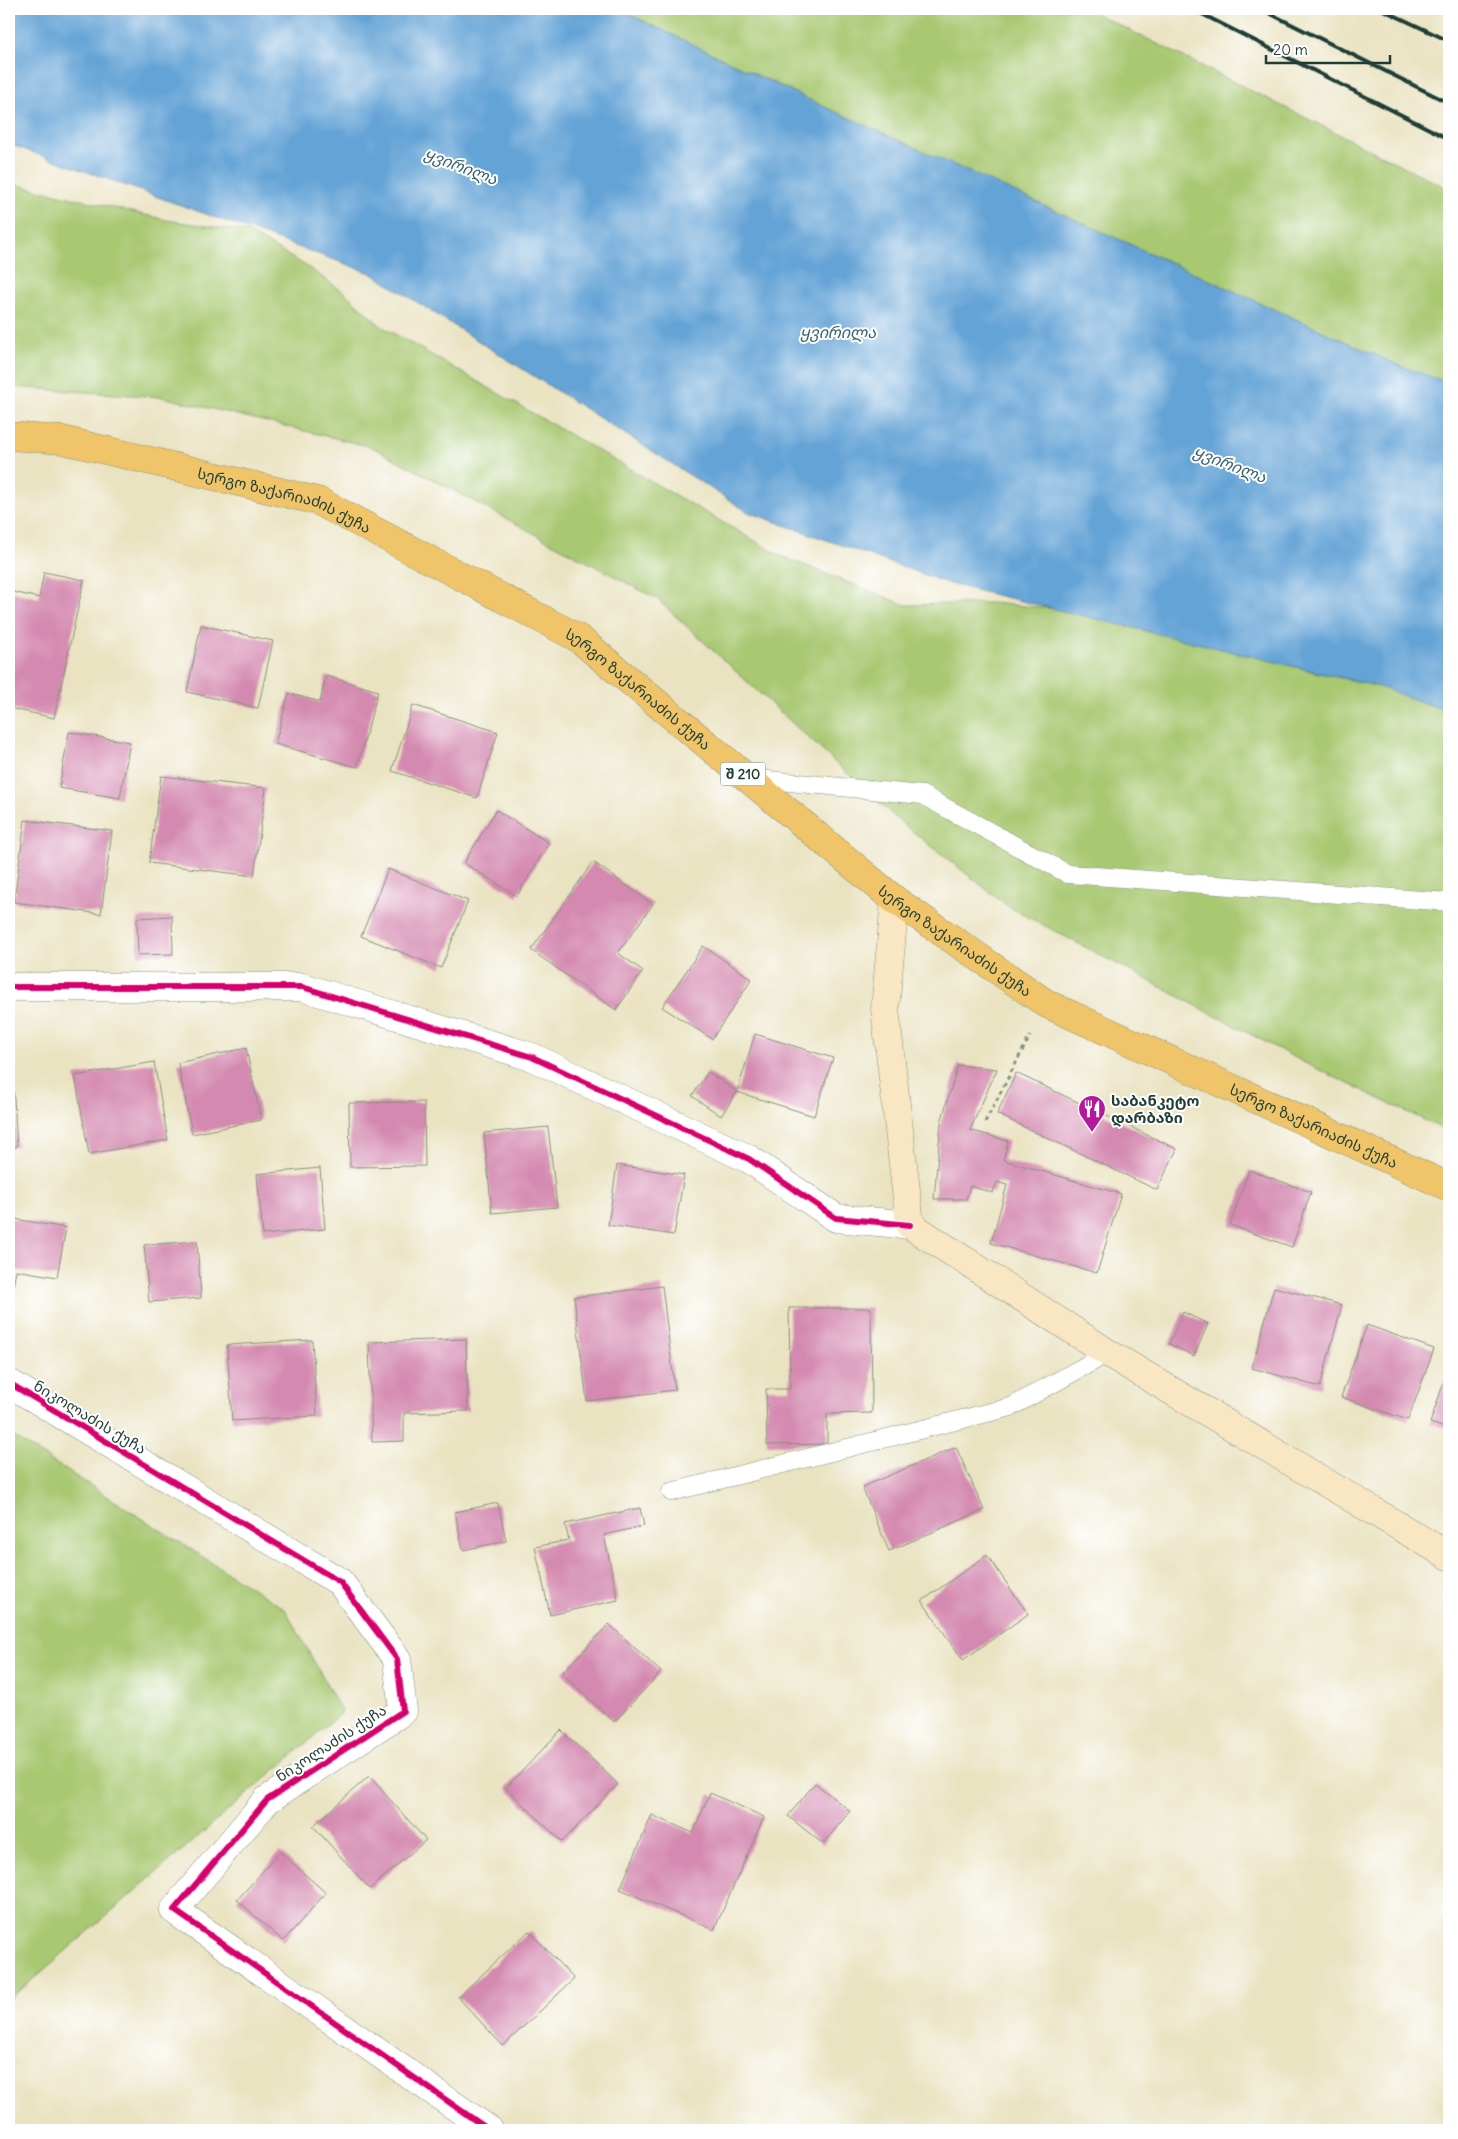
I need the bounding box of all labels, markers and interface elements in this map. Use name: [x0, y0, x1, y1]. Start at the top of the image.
scale bar: [1266, 32, 1389, 64]
text: 20 m: [1273, 40, 1308, 59]
water label: ყვირილა: [422, 143, 500, 189]
water label: ყვირილა: [800, 322, 876, 342]
water label: ყვირილა: [1191, 441, 1269, 487]
street label: სერგო ზაქარიაძის ქუჩა: [196, 463, 375, 537]
street label: სერგო ზაქარიაძის ქუჩა: [563, 624, 715, 754]
road number: შ 210: [720, 762, 766, 786]
street label: სერგო ზაქარიაძის ქუჩა: [875, 881, 1035, 1000]
street label: სერგო ზაქარიაძის ქუჩა: [1227, 1079, 1401, 1172]
place label: საბანკეტო დარბაზი: [1111, 1091, 1199, 1127]
restaurant icon: საბანკეტო დარბაზი: [1077, 1094, 1107, 1133]
street label: ნიკოლაძის ქუჩა: [30, 1376, 150, 1458]
street label: ნიკოლაძის ქუჩა: [272, 1700, 390, 1786]

